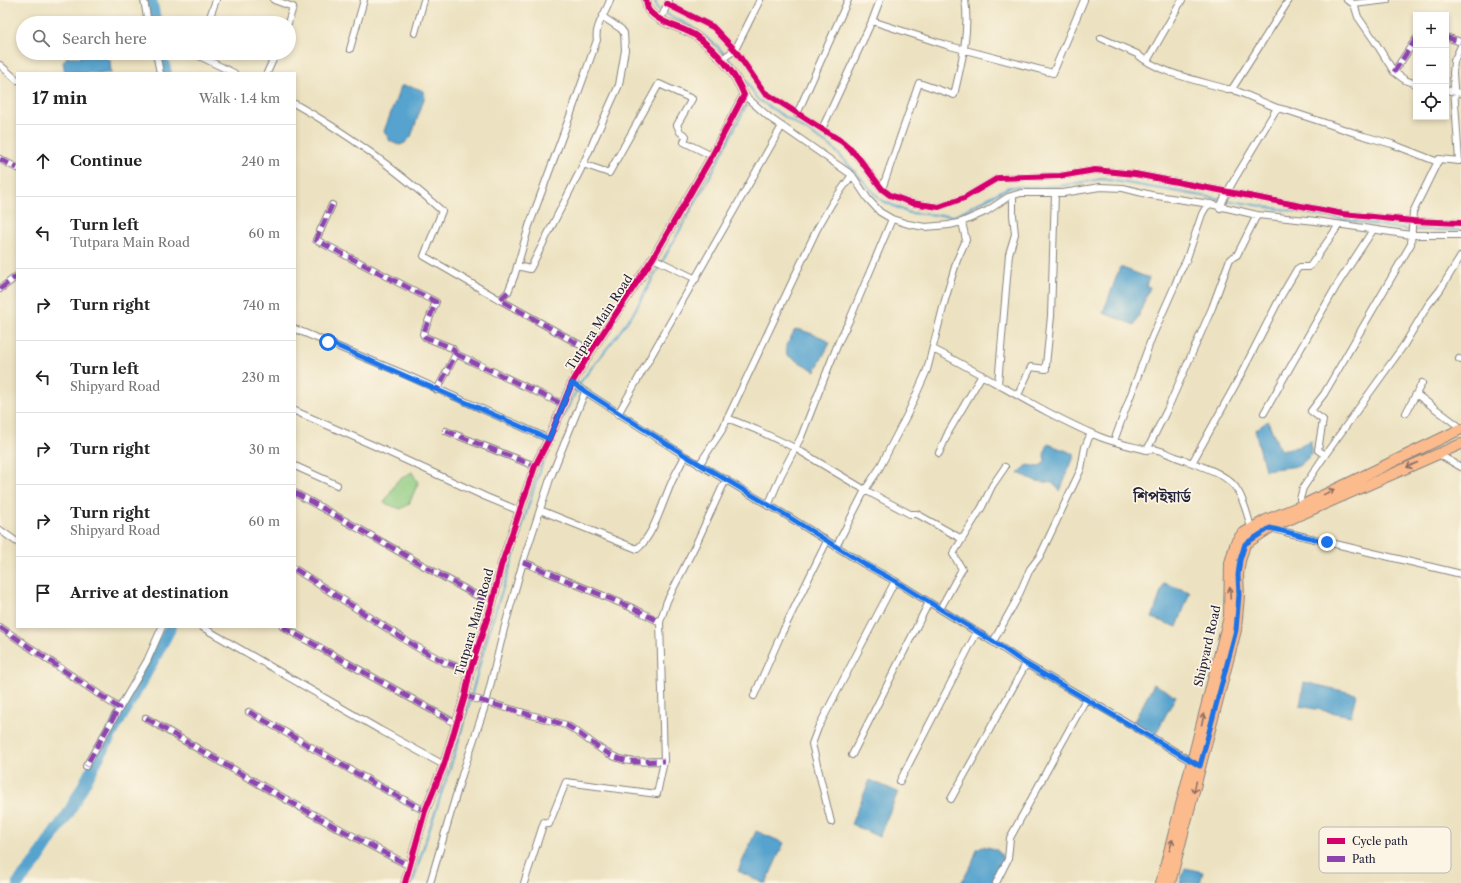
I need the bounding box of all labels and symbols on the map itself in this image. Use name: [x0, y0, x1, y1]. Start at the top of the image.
street label: Tutpara Main Road: [563, 271, 636, 373]
route start: [319, 333, 337, 351]
one-way arrow: [1407, 462, 1419, 469]
district label: শিপইয়ার্ড: [1132, 486, 1192, 506]
one-way arrow: [1322, 488, 1334, 496]
route end: [1318, 533, 1336, 551]
street label: Tutpara Main Road: [452, 566, 497, 677]
one-way arrow: [1226, 587, 1234, 600]
street label: Shipyard Road: [1190, 603, 1224, 688]
one-way arrow: [1200, 713, 1208, 726]
one-way arrow: [1191, 781, 1198, 794]
legend: [1319, 827, 1451, 873]
text: Cycle path: [1352, 834, 1408, 848]
one-way arrow: [1168, 839, 1175, 852]
text: Path: [1352, 852, 1376, 866]

